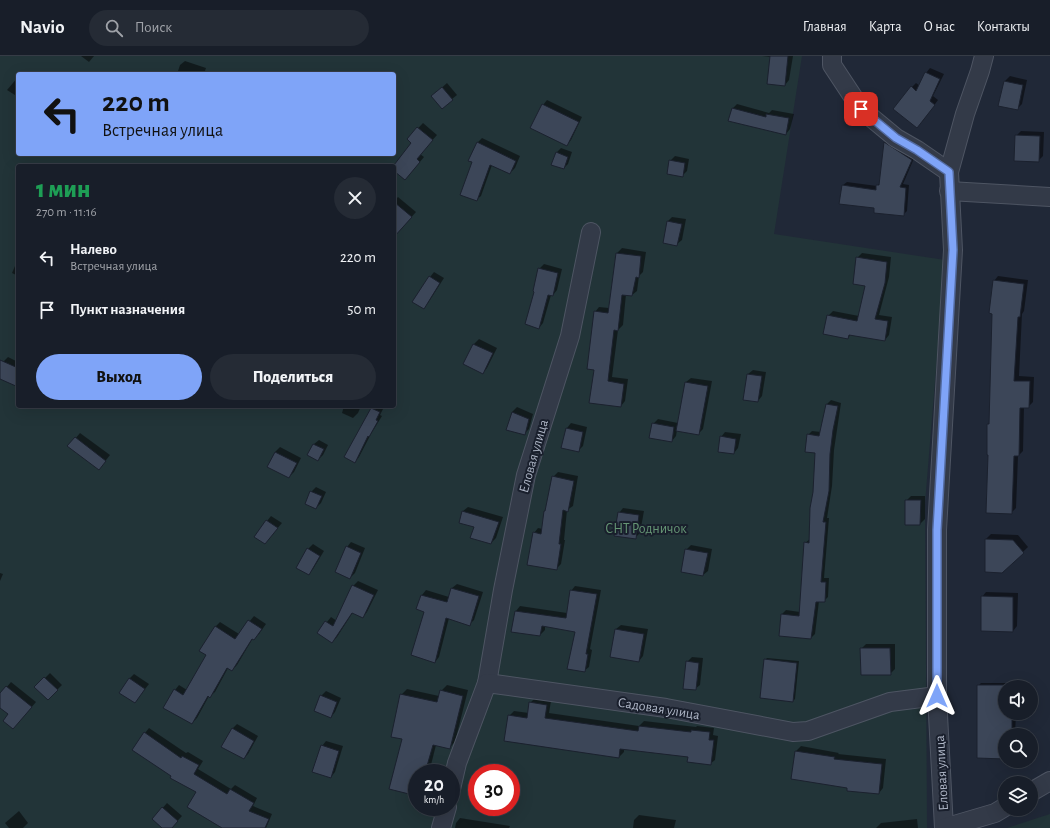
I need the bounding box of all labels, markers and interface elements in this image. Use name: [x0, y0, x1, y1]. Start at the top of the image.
search box: [89, 10, 369, 46]
icon: search: [103, 17, 125, 39]
text: Navio: [20, 18, 65, 37]
text: Поиск: [135, 20, 172, 35]
text: Главная: [803, 20, 847, 34]
text: Карта: [869, 20, 902, 34]
text: О нас: [924, 20, 955, 34]
text: Контакты: [977, 20, 1030, 34]
icon: left: [36, 88, 88, 140]
text: 220 m: [102, 89, 170, 117]
pin: [844, 92, 878, 126]
icon: arrive: [850, 98, 872, 120]
text: Встречная улица: [102, 122, 223, 140]
button: close: [334, 177, 376, 219]
text: 1 мин: [36, 178, 90, 202]
text: 270 m · 11:16: [36, 206, 97, 219]
text: Налево: [70, 242, 117, 257]
icon: left: [36, 247, 58, 269]
text: 220 m: [340, 250, 376, 265]
text: Встречная улица: [70, 260, 158, 273]
icon: arrive: [36, 299, 58, 321]
text: Пункт назначения: [70, 302, 185, 317]
text: 50 m: [347, 302, 376, 317]
button: Выход: [36, 354, 202, 400]
button: Поделиться: [210, 354, 376, 400]
street label: Еловая улица: [517, 418, 551, 494]
park label: СНТ Родничок: [605, 522, 687, 536]
position arrow: [916, 675, 958, 717]
map controls: [998, 680, 1038, 816]
button: sound: [998, 680, 1038, 720]
street label: Садовая улица: [617, 696, 701, 722]
button: search: [998, 728, 1038, 768]
street label: Еловая улица: [933, 734, 951, 811]
speed limit sign: 30: [468, 764, 520, 816]
text: 20: [424, 775, 444, 795]
button: layers: [998, 776, 1038, 816]
text: km/h: [424, 795, 444, 805]

